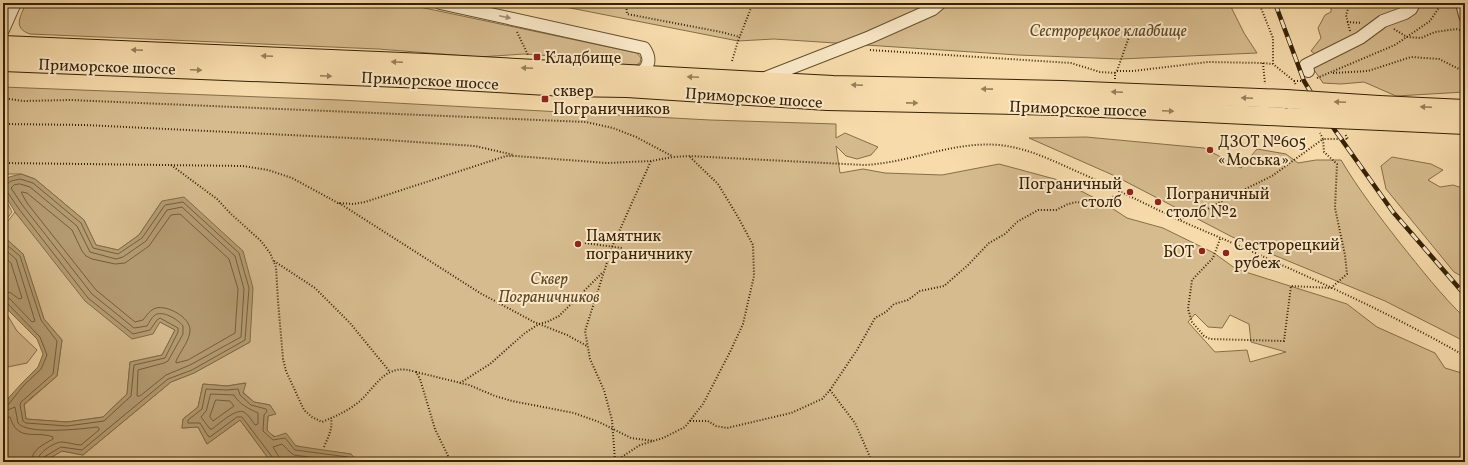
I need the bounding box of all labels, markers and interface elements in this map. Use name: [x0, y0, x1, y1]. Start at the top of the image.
one-way arrow: [499, 15, 512, 21]
park label: Сестрорецкое кладбище: [1029, 21, 1187, 43]
one-way arrow: [131, 46, 143, 53]
place label: Кладбище: [545, 48, 621, 70]
marker: Кладбище: [532, 52, 542, 62]
one-way arrow: [260, 53, 273, 59]
street label: Приморское шоссе: [38, 55, 176, 81]
one-way arrow: [390, 59, 403, 65]
one-way arrow: [521, 65, 533, 72]
one-way arrow: [190, 66, 202, 73]
street label: Приморское шоссе: [360, 67, 499, 97]
one-way arrow: [320, 72, 332, 79]
one-way arrow: [686, 74, 699, 80]
place label: сквер Пограничников: [553, 81, 670, 121]
one-way arrow: [851, 82, 863, 89]
street label: Приморское шоссе: [684, 83, 823, 115]
one-way arrow: [980, 86, 993, 92]
one-way arrow: [1111, 89, 1123, 96]
marker: сквер Пограничников: [540, 94, 550, 104]
one-way arrow: [1241, 94, 1253, 101]
street label: Приморское шоссе: [1009, 97, 1147, 123]
one-way arrow: [1334, 99, 1346, 106]
one-way arrow: [906, 100, 919, 106]
one-way arrow: [1419, 104, 1432, 110]
one-way arrow: [1162, 107, 1174, 114]
place label: ДЗОТ №605 «Моська»: [1218, 132, 1306, 172]
marker: ДЗОТ №605 «Моська»: [1205, 145, 1215, 155]
place label: Пограничный столб: [1019, 174, 1122, 214]
place label: Пограничный столб №2: [1166, 184, 1270, 224]
marker: Пограничный столб: [1125, 187, 1135, 197]
marker: Пограничный столб №2: [1153, 197, 1163, 207]
place label: Памятник пограничнику: [586, 226, 693, 266]
place label: Сестрорецкий рубеж: [1234, 235, 1340, 275]
marker: Памятник пограничнику: [573, 239, 583, 249]
place label: БОТ: [1163, 242, 1194, 264]
marker: БОТ: [1197, 246, 1207, 256]
marker: Сестрорецкий рубеж: [1221, 248, 1231, 258]
park label: Сквер Пограничников: [498, 269, 600, 309]

